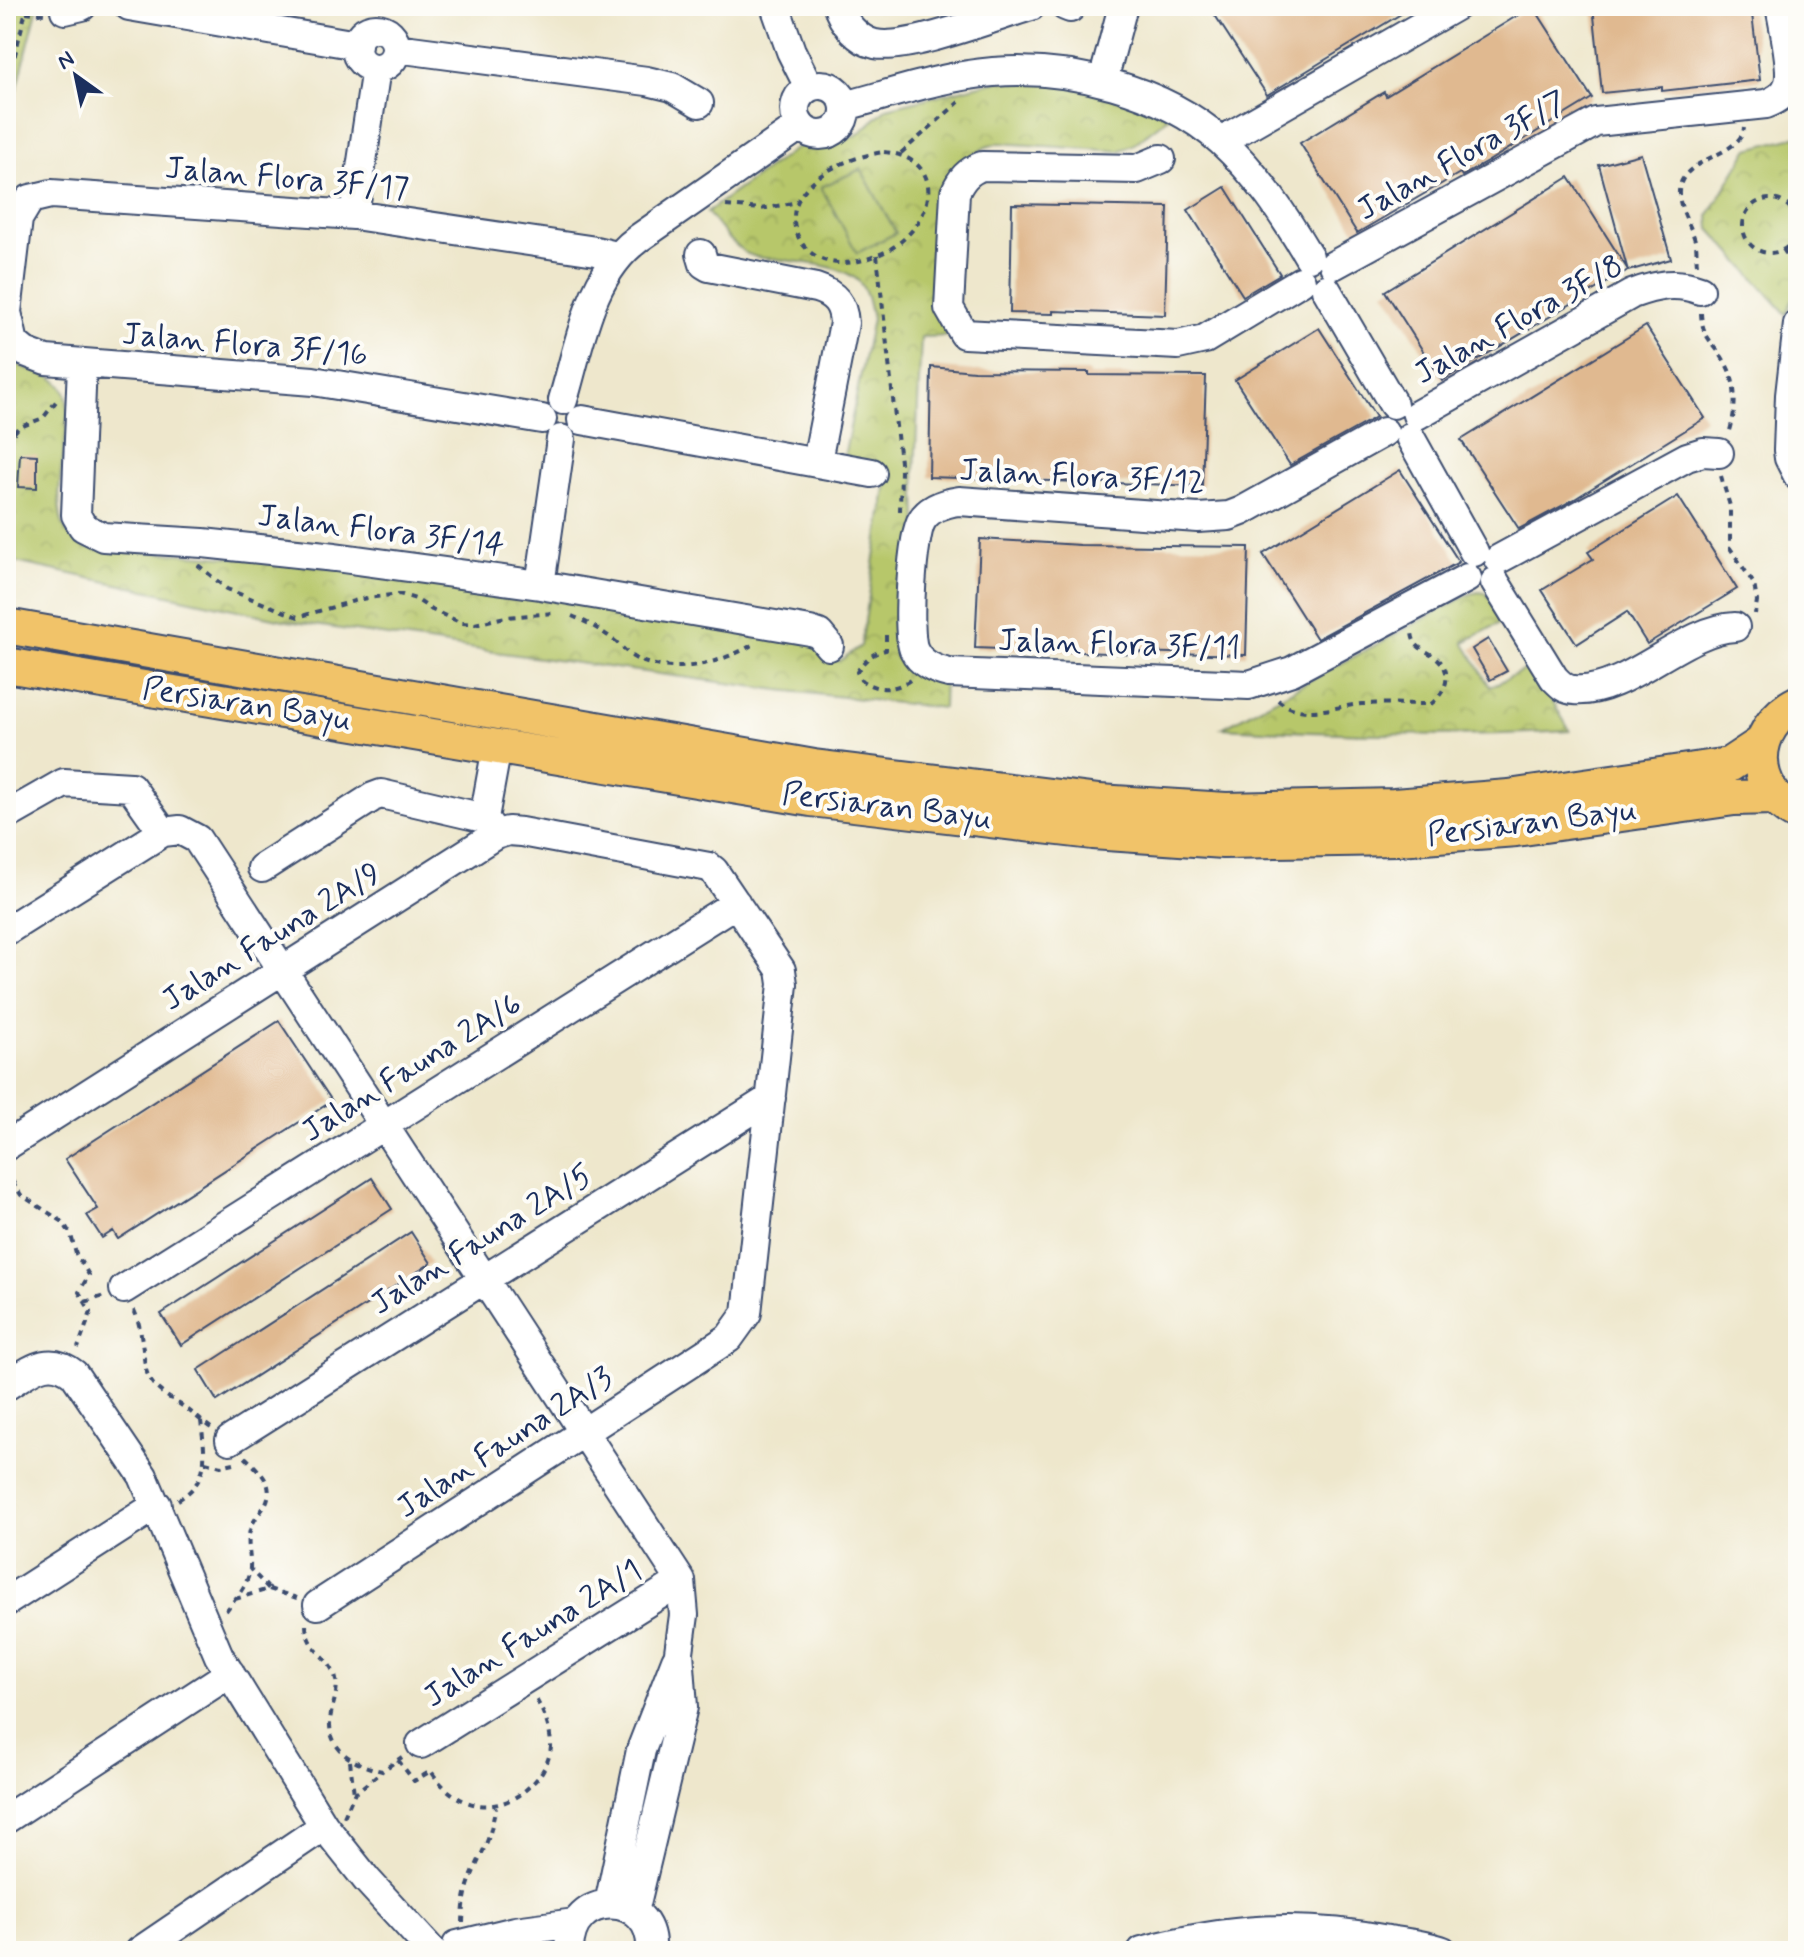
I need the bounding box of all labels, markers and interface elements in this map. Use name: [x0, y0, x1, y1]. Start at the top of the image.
north arrow: [36, 36, 116, 116]
text: N: [52, 45, 80, 77]
street label: Jalan Flora 3F/7: [1350, 81, 1574, 231]
street label: Jalan Flora 3F/17: [163, 147, 411, 211]
street label: Jalan Flora 3F/8: [1407, 245, 1631, 395]
street label: Jalan Flora 3F/16: [121, 313, 369, 377]
street label: Jalan Flora 3F/12: [958, 450, 1206, 504]
street label: Jalan Flora 3F/14: [255, 495, 507, 567]
street label: Jalan Flora 3F/11: [997, 620, 1241, 670]
street label: Persiaran Bayu: [140, 668, 354, 742]
street label: Persiaran Bayu: [780, 773, 994, 841]
street label: Persiaran Bayu: [1425, 789, 1639, 857]
street label: Jalan Fauna 2A/9: [154, 853, 390, 1021]
street label: Jalan Fauna 2A/6: [294, 984, 530, 1152]
street label: Jalan Fauna 2A/5: [363, 1155, 601, 1325]
street label: Jalan Fauna 2A/3: [389, 1357, 621, 1529]
street label: Jalan Fauna 2A/1: [416, 1550, 650, 1718]

